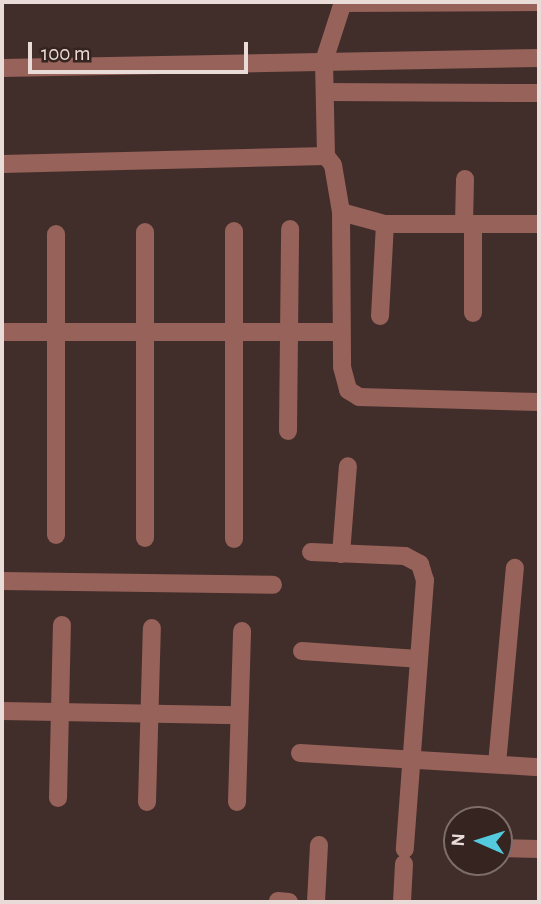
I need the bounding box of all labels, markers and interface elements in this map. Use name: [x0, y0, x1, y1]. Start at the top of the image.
scale bar: [32, 28, 252, 72]
text: 100 m: [41, 43, 91, 64]
north arrow: [443, 806, 513, 876]
text: N: [449, 833, 468, 847]

